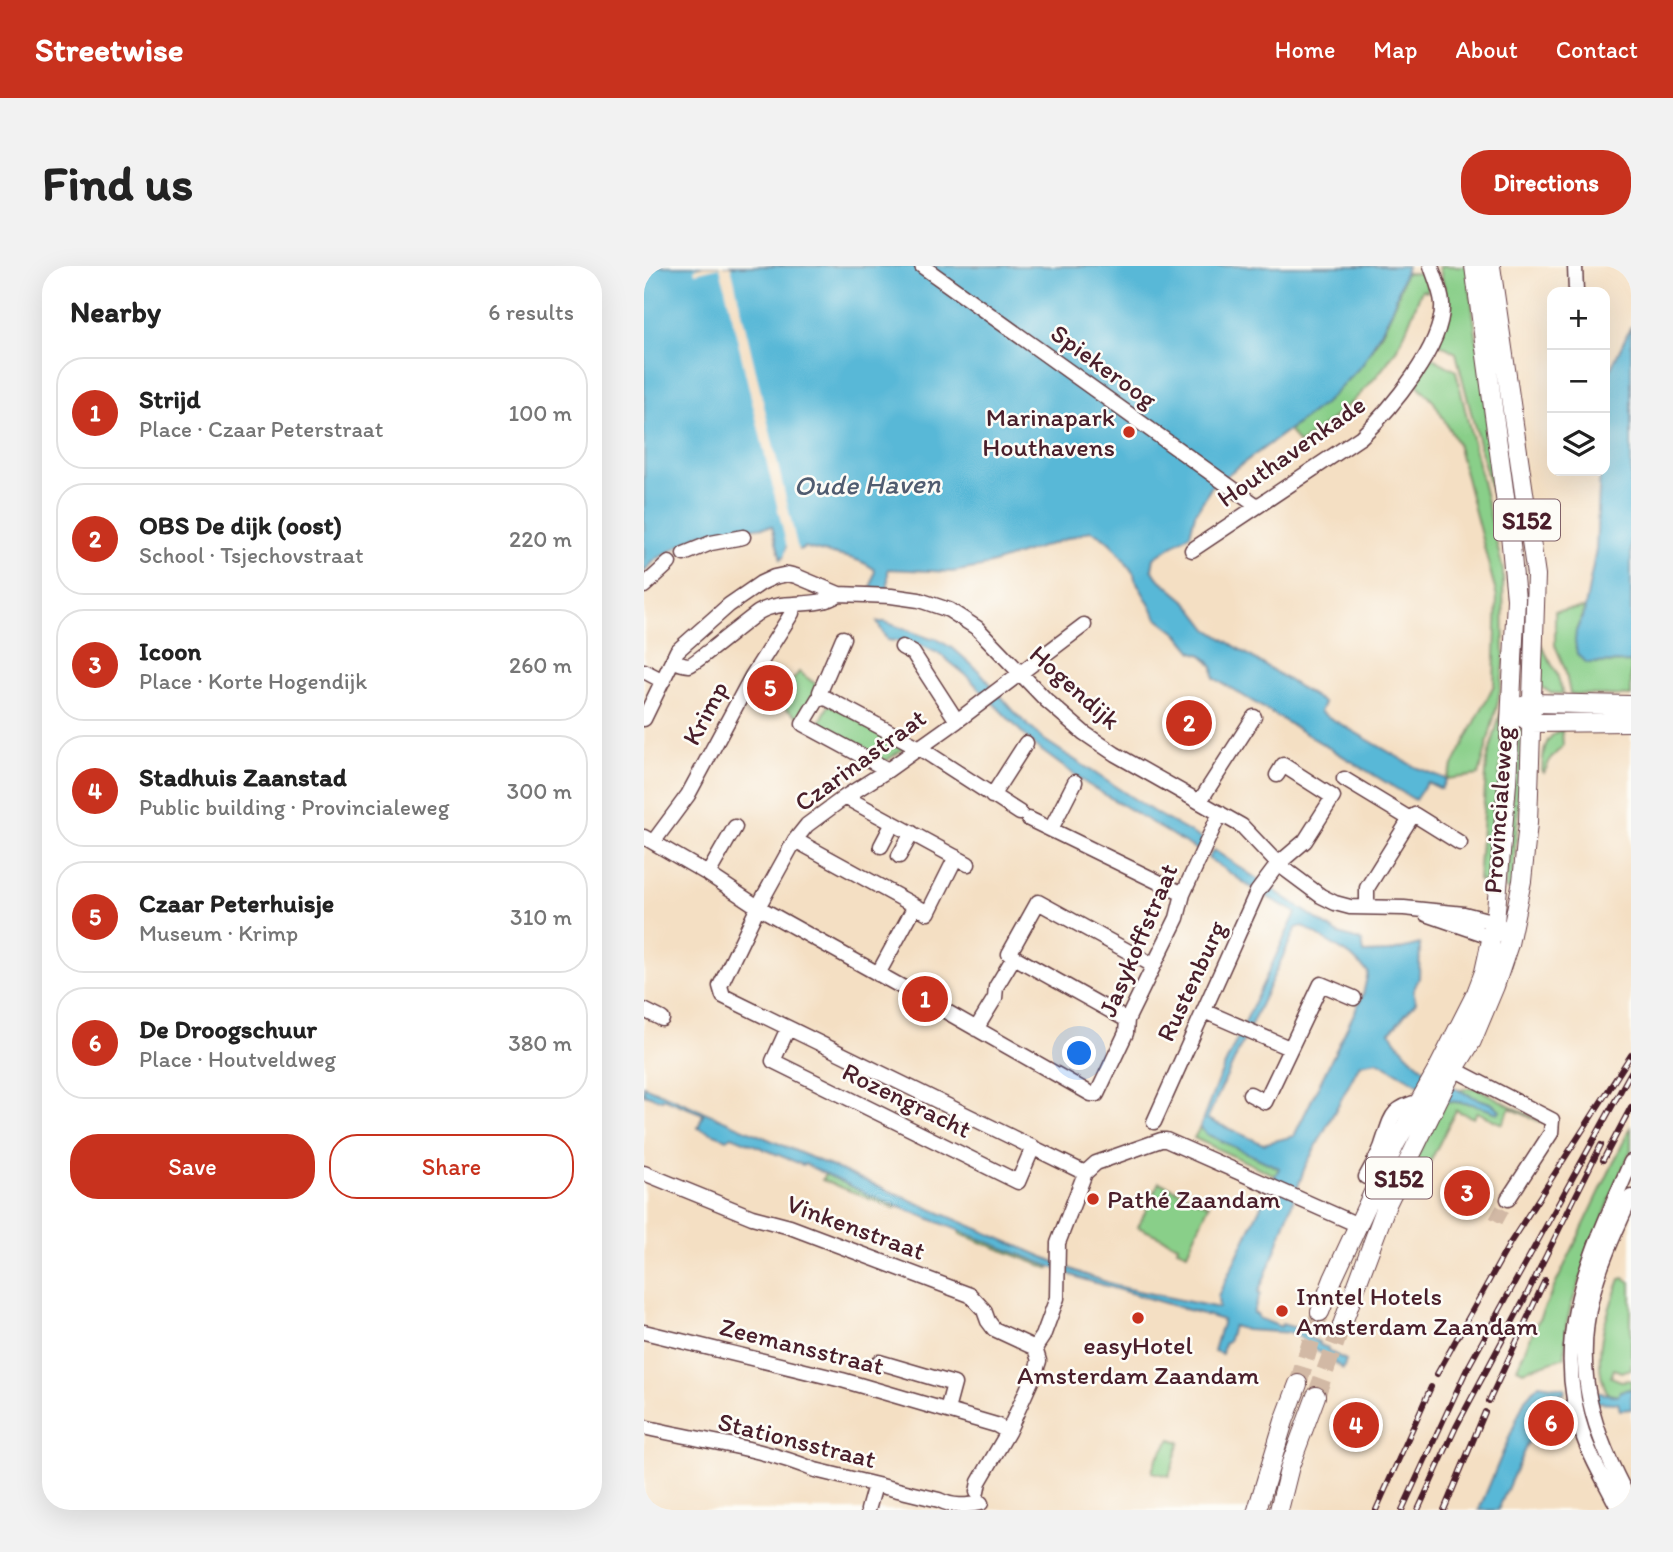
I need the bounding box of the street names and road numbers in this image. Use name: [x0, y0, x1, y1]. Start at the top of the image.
street label: Spiekeroog: [1045, 317, 1164, 416]
street label: Houthavenkade: [1211, 388, 1371, 514]
road number: S152: [1494, 499, 1560, 540]
street label: Hogendijk: [1023, 638, 1127, 736]
street label: Krimp: [675, 675, 735, 751]
street label: Czarinastraat: [788, 701, 932, 818]
street label: Provincialeweg: [1476, 725, 1520, 895]
street label: Jasykoffstraat: [1091, 858, 1185, 1021]
street label: Rustenburg: [1149, 915, 1233, 1046]
street label: Rozengracht: [837, 1055, 977, 1145]
road number: S152: [1366, 1157, 1432, 1198]
street label: Vinkenstraat: [782, 1187, 930, 1267]
street label: Zeemansstraat: [717, 1310, 888, 1382]
street label: Stationsstraat: [715, 1405, 880, 1475]

